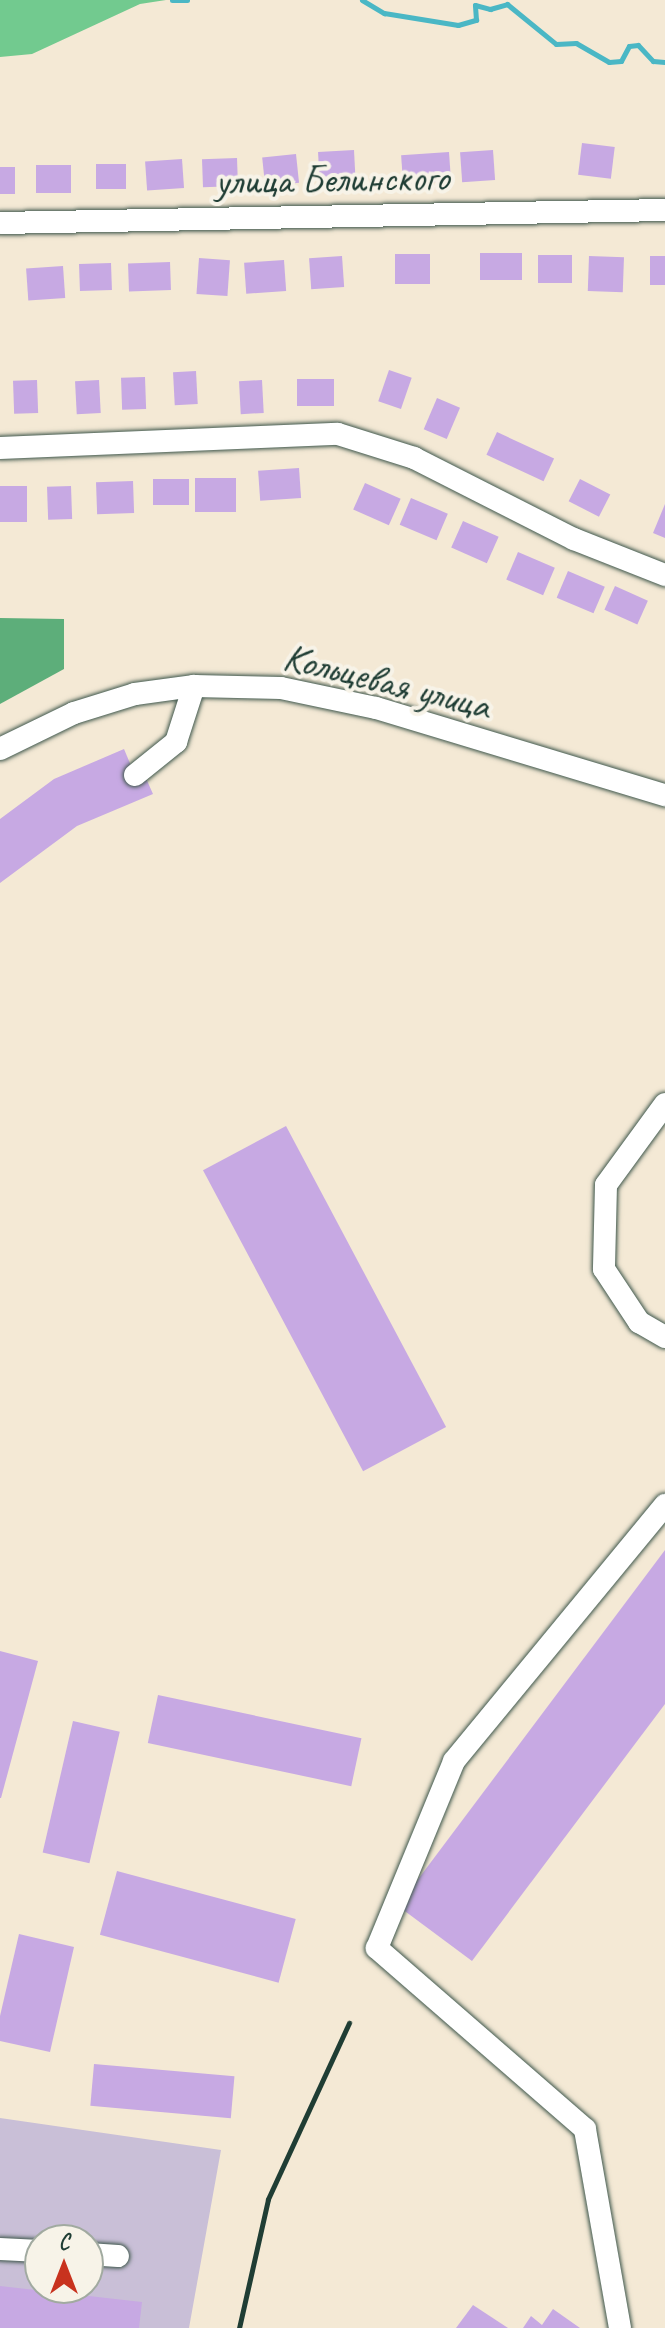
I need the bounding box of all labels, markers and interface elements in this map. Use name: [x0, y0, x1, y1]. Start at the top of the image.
street label: улица Белинского: [213, 153, 451, 205]
street label: Кольцевая улица: [277, 632, 497, 730]
north arrow: [24, 2224, 104, 2304]
text: С: [59, 2228, 69, 2256]

